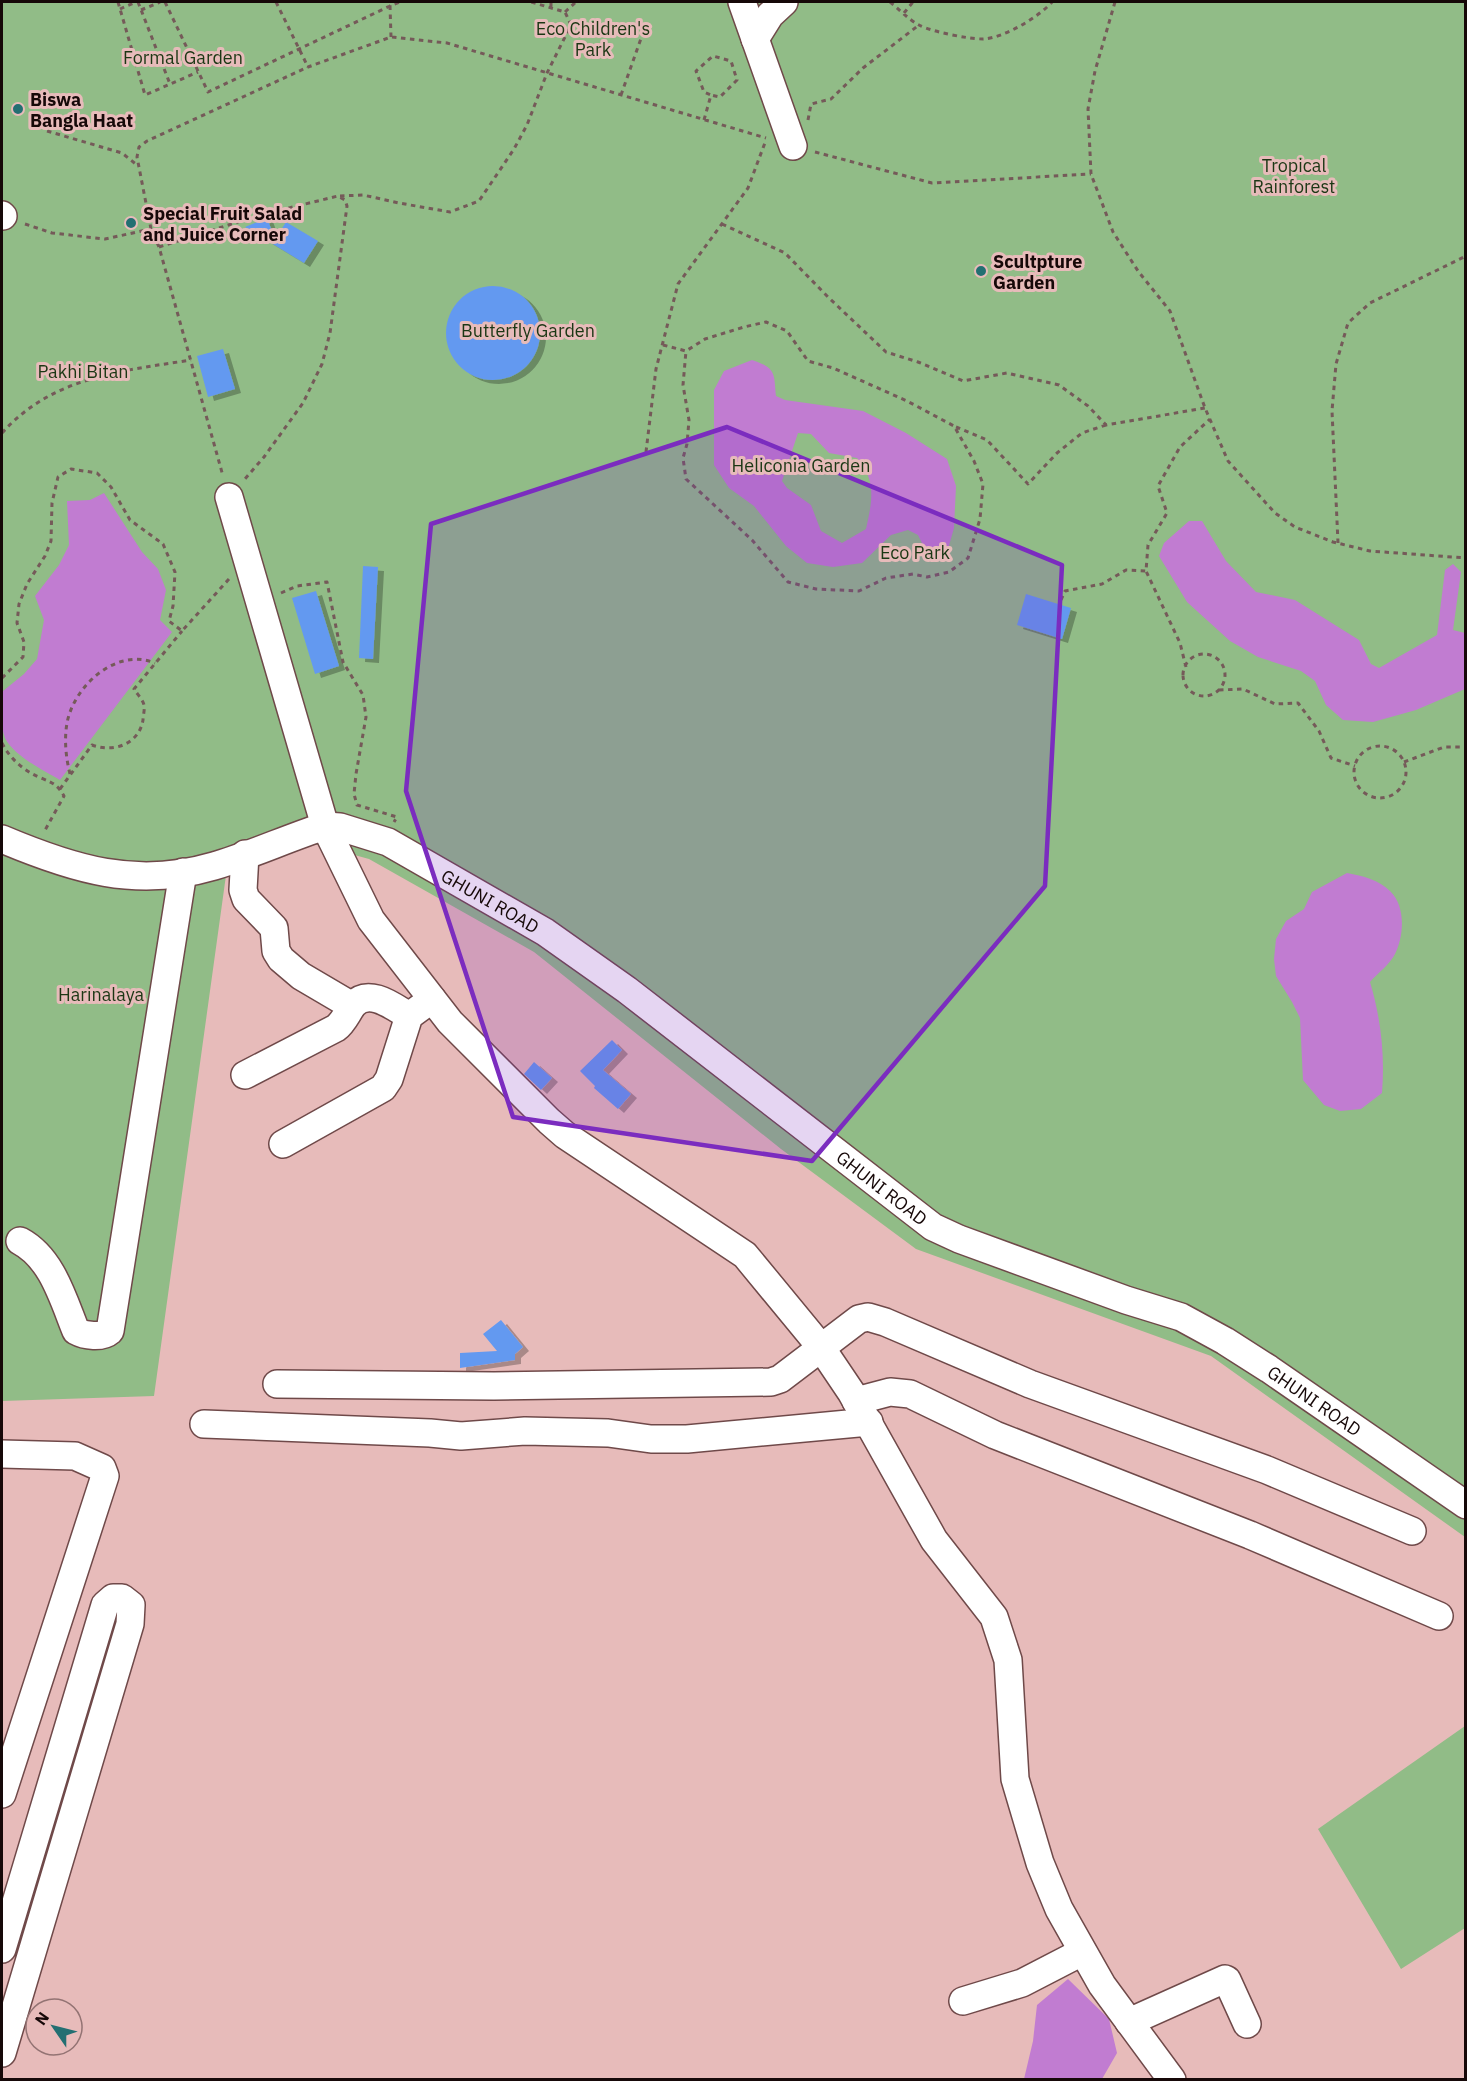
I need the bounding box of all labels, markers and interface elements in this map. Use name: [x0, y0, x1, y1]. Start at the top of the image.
park label: Eco Children's Park: [536, 17, 650, 61]
park label: Formal Garden: [123, 46, 243, 69]
place label: Biswa Bangla Haat: [30, 88, 133, 132]
marker: Biswa Bangla Haat: [11, 102, 25, 116]
park label: Tropical Rainforest: [1253, 154, 1335, 198]
place label: Special Fruit Salad and Juice Corner: [143, 202, 302, 246]
marker: Special Fruit Salad and Juice Corner: [124, 216, 138, 230]
place label: Scultpture Garden: [993, 250, 1082, 294]
marker: Scultpture Garden: [974, 264, 988, 278]
park label: Butterfly Garden: [461, 319, 595, 342]
park label: Pakhi Bitan: [37, 360, 129, 383]
park label: Heliconia Garden: [732, 454, 870, 477]
park label: Eco Park: [880, 541, 951, 564]
street label: GHUNI ROAD: [437, 864, 543, 938]
park label: Harinalaya: [58, 983, 144, 1006]
street label: GHUNI ROAD: [832, 1145, 932, 1230]
street label: GHUNI ROAD: [1263, 1360, 1366, 1441]
north arrow: [24, 1997, 84, 2057]
text: N: [30, 2008, 53, 2029]

